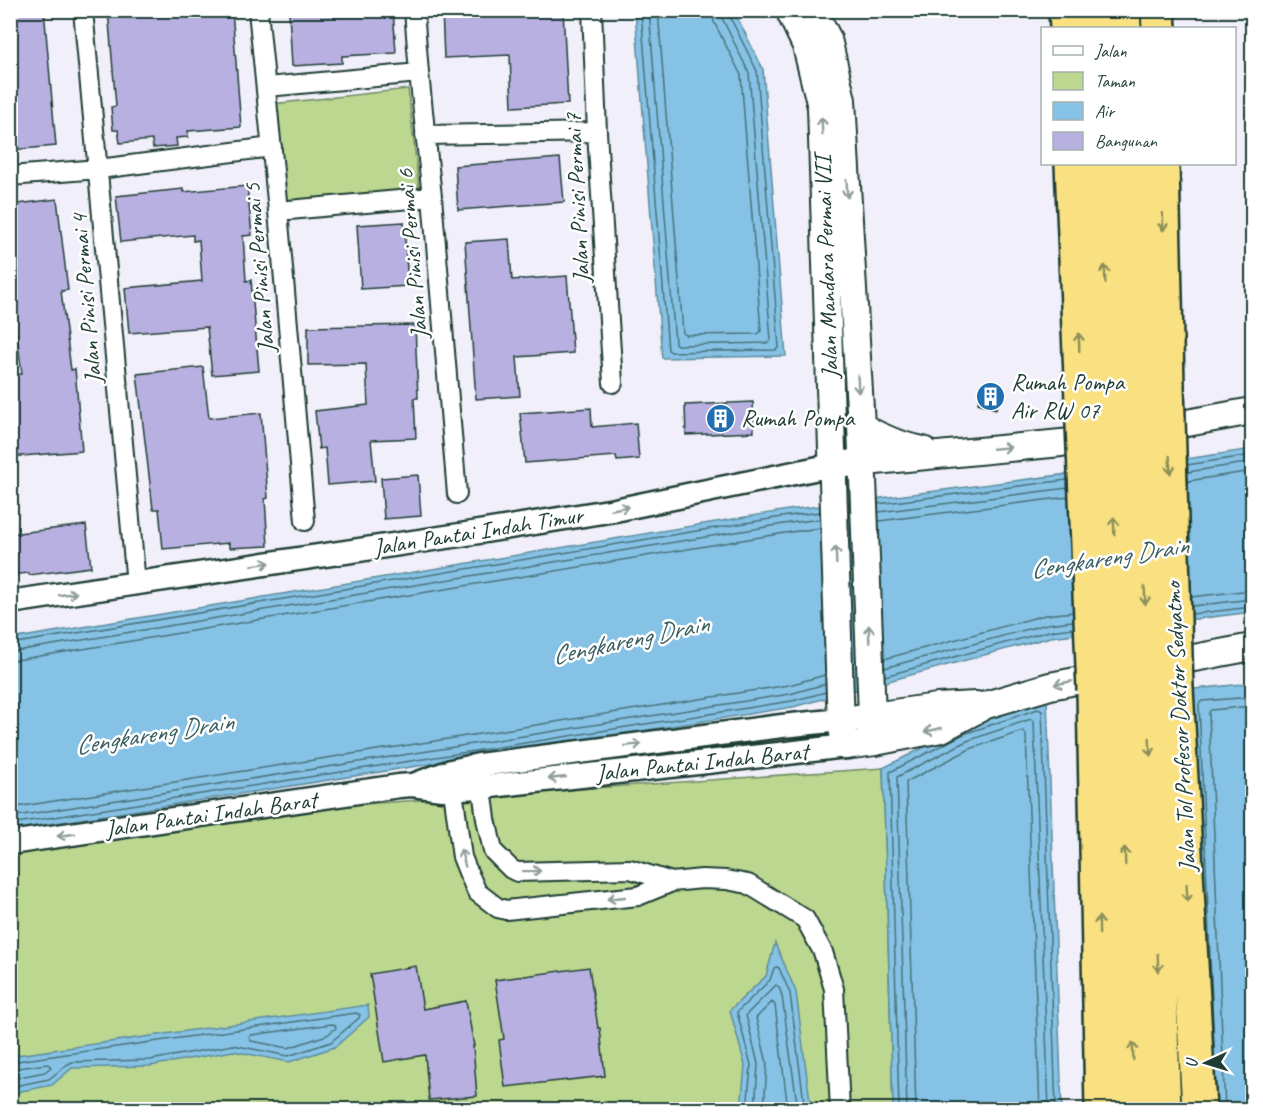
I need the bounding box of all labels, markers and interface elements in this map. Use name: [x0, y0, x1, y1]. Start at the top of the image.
legend: [1041, 27, 1236, 165]
text: Jalan: [1094, 40, 1127, 62]
text: Taman: [1095, 70, 1136, 92]
text: Air: [1095, 100, 1116, 122]
street label: Jalan Pinisi Permai 7: [558, 111, 596, 285]
one-way arrow: [816, 117, 827, 137]
text: Bangunan: [1095, 130, 1158, 152]
street label: Jalan Mandara Permai VII: [807, 150, 845, 380]
street label: Jalan Pinisi Permai 6: [390, 167, 434, 341]
one-way arrow: [842, 179, 853, 199]
street label: Jalan Pinisi Permai 5: [237, 181, 281, 355]
street label: Jalan Pinisi Permai 4: [63, 211, 108, 386]
one-way arrow: [1158, 211, 1169, 231]
one-way arrow: [1099, 264, 1111, 284]
one-way arrow: [1074, 333, 1085, 353]
place label: Rumah Pompa Air RW 07: [1011, 367, 1126, 425]
one-way arrow: [853, 374, 864, 394]
building icon: Rumah Pompa Air RW 07: [974, 380, 1006, 412]
building icon: Rumah Pompa: [704, 402, 736, 434]
place label: Rumah Pompa: [741, 403, 856, 433]
one-way arrow: [992, 442, 1012, 453]
one-way arrow: [1164, 454, 1175, 474]
street label: Jalan Pantai Indah Timur: [370, 499, 587, 563]
one-way arrow: [609, 503, 629, 514]
one-way arrow: [1108, 516, 1119, 536]
water label: Cengkareng Drain: [1028, 528, 1192, 586]
one-way arrow: [830, 546, 841, 566]
one-way arrow: [251, 558, 270, 569]
street label: Jalan Tol Profesor Doktor Sedyatmo: [1157, 579, 1203, 874]
one-way arrow: [1139, 585, 1150, 605]
one-way arrow: [58, 588, 78, 599]
water label: Cengkareng Drain: [549, 606, 714, 672]
one-way arrow: [864, 625, 875, 644]
one-way arrow: [1054, 678, 1073, 689]
water label: Cengkareng Drain: [73, 704, 237, 762]
one-way arrow: [924, 724, 943, 736]
street label: Jalan Pantai Indah Barat: [593, 736, 813, 788]
one-way arrow: [1144, 736, 1155, 756]
one-way arrow: [623, 740, 643, 751]
one-way arrow: [548, 773, 568, 784]
street label: Jalan Pantai Indah Barat: [102, 784, 322, 844]
one-way arrow: [56, 830, 76, 841]
one-way arrow: [1120, 847, 1131, 867]
one-way arrow: [457, 849, 469, 868]
one-way arrow: [521, 866, 541, 877]
one-way arrow: [1182, 883, 1193, 903]
one-way arrow: [607, 893, 627, 904]
one-way arrow: [1093, 916, 1105, 936]
one-way arrow: [1153, 952, 1164, 972]
north arrow: [1176, 1033, 1236, 1093]
one-way arrow: [1127, 1042, 1138, 1062]
text: U: [1182, 1056, 1202, 1069]

